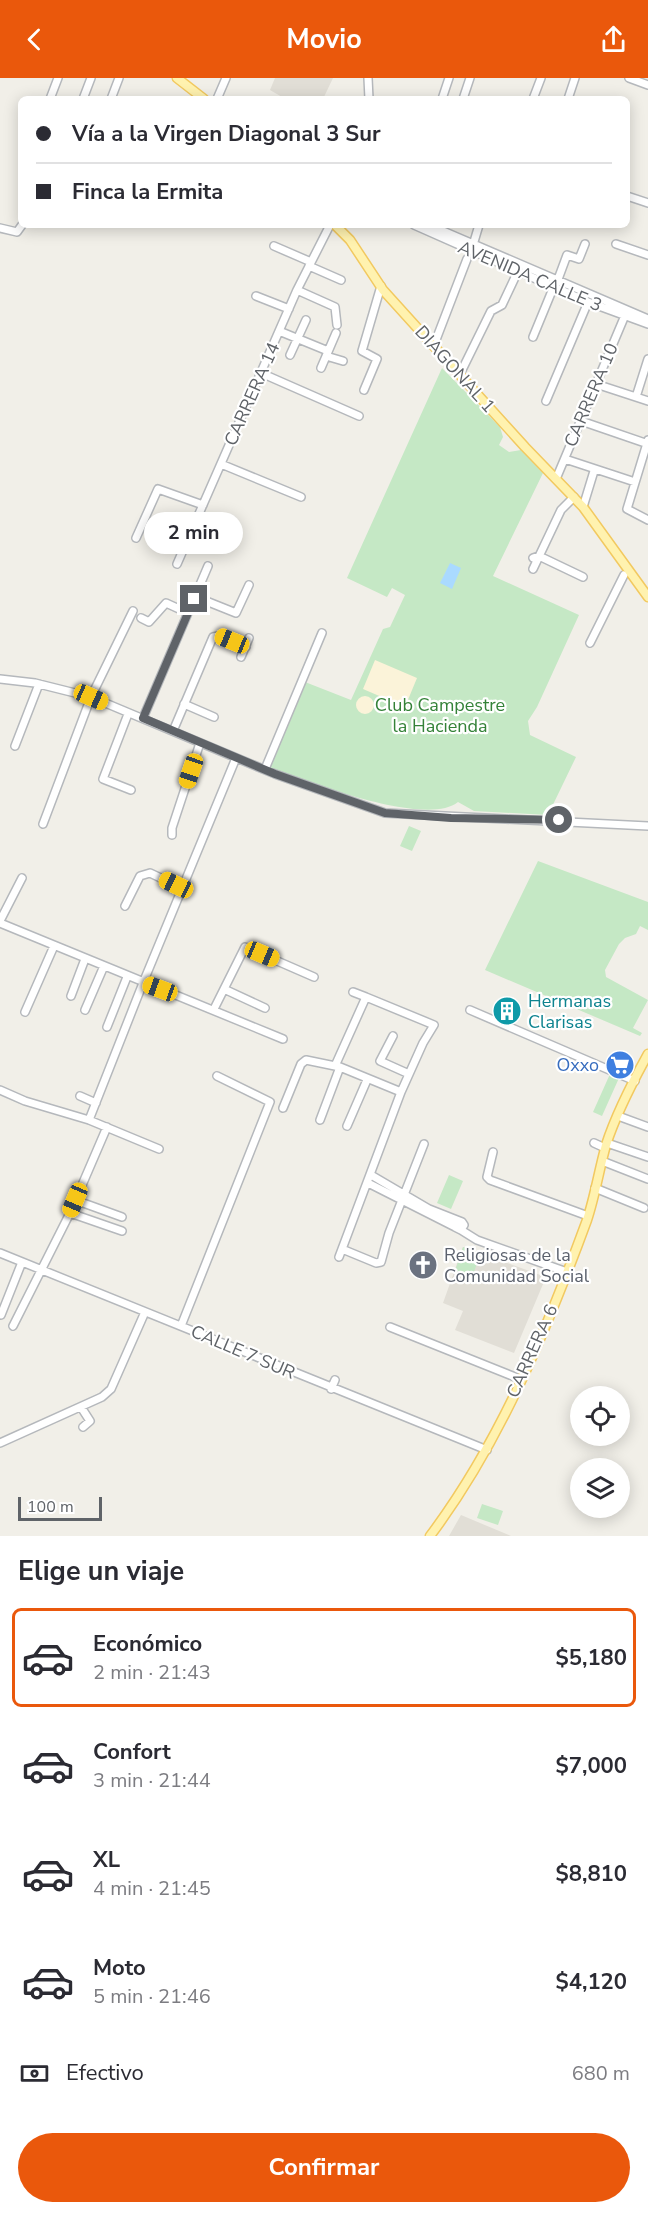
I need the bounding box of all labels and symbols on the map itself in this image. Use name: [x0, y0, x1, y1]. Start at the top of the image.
street label: AVENIDA CALLE 3: [454, 235, 606, 317]
street label: DIAGONAL 1: [409, 320, 501, 418]
street label: CARRERA 14: [219, 338, 286, 449]
street label: CARRERA 10: [558, 339, 624, 451]
callout: 2 min: [144, 512, 244, 554]
route end: [180, 585, 207, 612]
car: [212, 626, 252, 656]
car: [71, 681, 111, 713]
park label: Club Campestre la Hacienda: [375, 693, 505, 738]
car: [177, 751, 205, 791]
route start: [545, 806, 572, 833]
car: [156, 869, 196, 901]
car: [242, 939, 282, 969]
car: [140, 974, 180, 1004]
place label: Hermanas Clarisas: [528, 989, 611, 1034]
building icon: Hermanas Clarisas: [491, 995, 523, 1027]
supermarket icon: Oxxo: [604, 1049, 636, 1081]
place label: Oxxo: [556, 1053, 599, 1077]
car: [60, 1180, 90, 1220]
place label: Religiosas de la Comunidad Social: [444, 1243, 590, 1288]
church icon: Religiosas de la Comunidad Social: [407, 1249, 439, 1281]
street label: CARRERA 6: [501, 1300, 563, 1402]
street label: CALLE 7 SUR: [187, 1319, 299, 1385]
scale bar: [18, 1494, 102, 1522]

